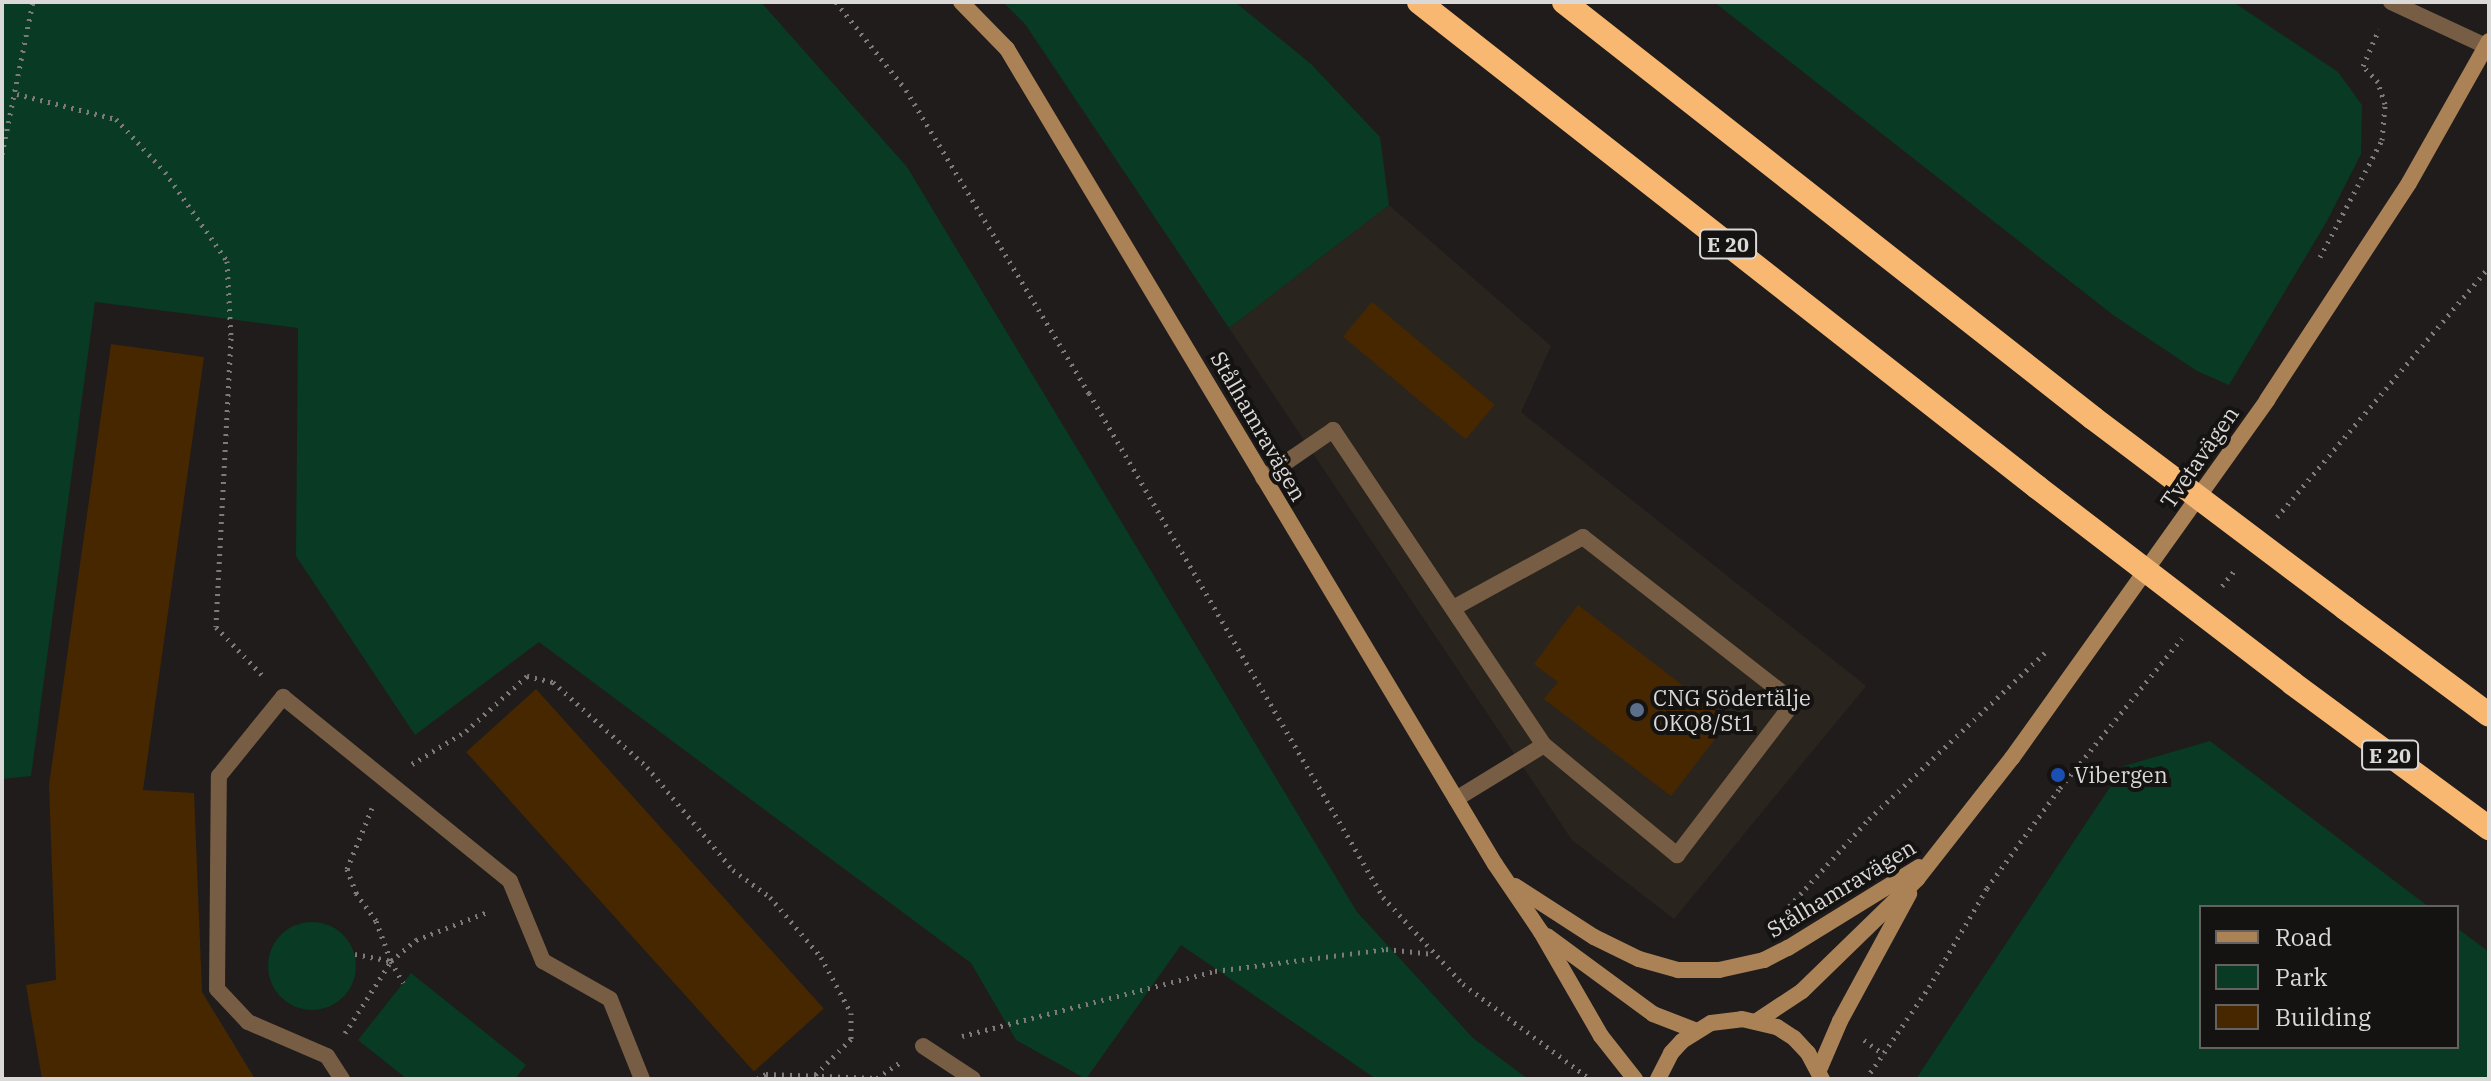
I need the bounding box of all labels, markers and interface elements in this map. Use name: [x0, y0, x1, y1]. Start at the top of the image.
road number: E 20: [1698, 228, 1758, 260]
street label: Stålhamravägen: [1205, 346, 1313, 506]
street label: Tvetavägen: [2154, 401, 2244, 513]
place label: CNG Södertälje OKQ8/St1: [1653, 684, 1811, 736]
marker: CNG Södertälje OKQ8/St1: [1628, 701, 1646, 719]
road number: E 20: [2360, 739, 2420, 771]
place label: Vibergen: [2074, 762, 2168, 788]
marker: Vibergen: [2049, 766, 2067, 784]
street label: Stålhamravägen: [1762, 833, 1920, 943]
legend: [2199, 905, 2459, 1049]
text: Road: [2275, 921, 2332, 953]
text: Park: [2275, 961, 2327, 993]
text: Building: [2275, 1001, 2371, 1033]

